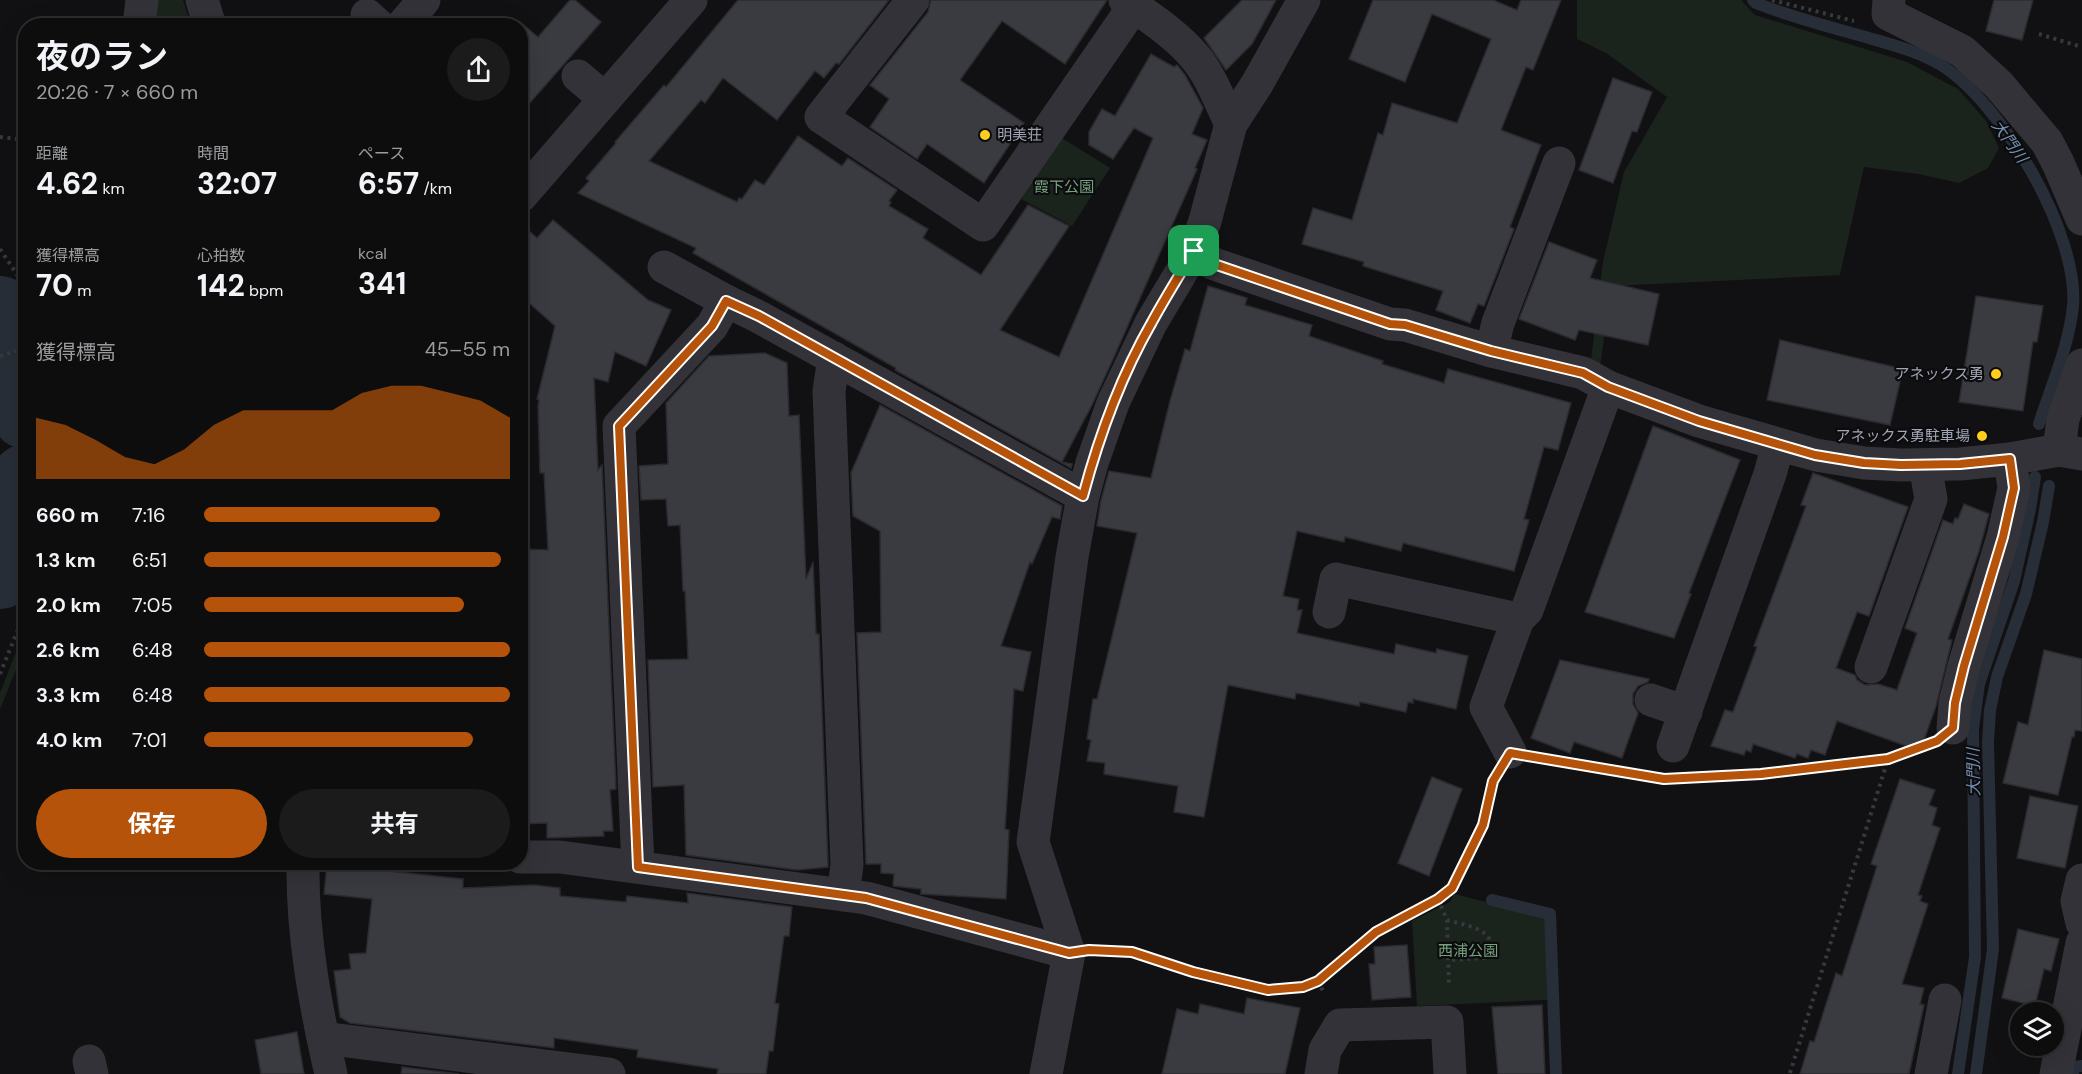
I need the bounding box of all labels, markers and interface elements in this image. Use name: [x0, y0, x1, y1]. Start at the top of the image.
text: 夜のラン: [36, 35, 168, 78]
button: share: [447, 38, 510, 101]
text: 20:26 · 7 × 660 m: [36, 79, 198, 105]
water label: 大門川: [1987, 116, 2033, 168]
place label: 明美荘: [997, 125, 1042, 145]
marker: 明美荘: [978, 128, 992, 142]
text: 距離: [36, 143, 68, 164]
text: 時間: [197, 143, 229, 164]
text: ペース: [358, 143, 405, 164]
text: 4.62: [36, 164, 98, 203]
text: 32:07: [197, 164, 277, 203]
text: 6:57: [358, 164, 419, 203]
park label: 霞下公園: [1034, 177, 1094, 197]
text: km: [98, 178, 125, 199]
text: /km: [419, 178, 452, 199]
pin: [1168, 225, 1219, 276]
icon: arrive: [1177, 234, 1210, 267]
text: kcal: [358, 243, 387, 264]
text: 獲得標高: [36, 245, 100, 266]
text: 心拍数: [197, 245, 245, 266]
text: 341: [358, 264, 407, 303]
text: 70: [36, 266, 73, 305]
text: 142: [197, 266, 245, 305]
text: m: [73, 280, 92, 301]
text: bpm: [245, 280, 283, 301]
text: 45–55 m: [425, 336, 510, 362]
text: 獲得標高: [36, 339, 116, 365]
place label: アネックス勇: [1894, 364, 1984, 384]
marker: アネックス勇: [1989, 367, 2003, 381]
place label: アネックス勇駐車場: [1835, 426, 1970, 446]
marker: アネックス勇駐車場: [1975, 429, 1989, 443]
text: 660 m: [36, 502, 99, 528]
text: 7:16: [132, 502, 166, 528]
text: 1.3 km: [36, 547, 95, 573]
text: 6:51: [132, 547, 167, 573]
text: 2.0 km: [36, 592, 101, 618]
text: 7:05: [132, 592, 173, 618]
text: 2.6 km: [36, 637, 100, 663]
text: 6:48: [132, 637, 173, 663]
text: 3.3 km: [36, 682, 100, 708]
text: 6:48: [132, 682, 173, 708]
text: 4.0 km: [36, 727, 102, 753]
text: 7:01: [132, 727, 167, 753]
water label: 大門川: [1963, 746, 1984, 796]
button: 保存: [36, 789, 267, 858]
button: 共有: [279, 789, 510, 858]
park label: 西浦公園: [1438, 941, 1498, 961]
map controls: [2010, 1002, 2064, 1056]
button: layers: [2010, 1002, 2064, 1056]

